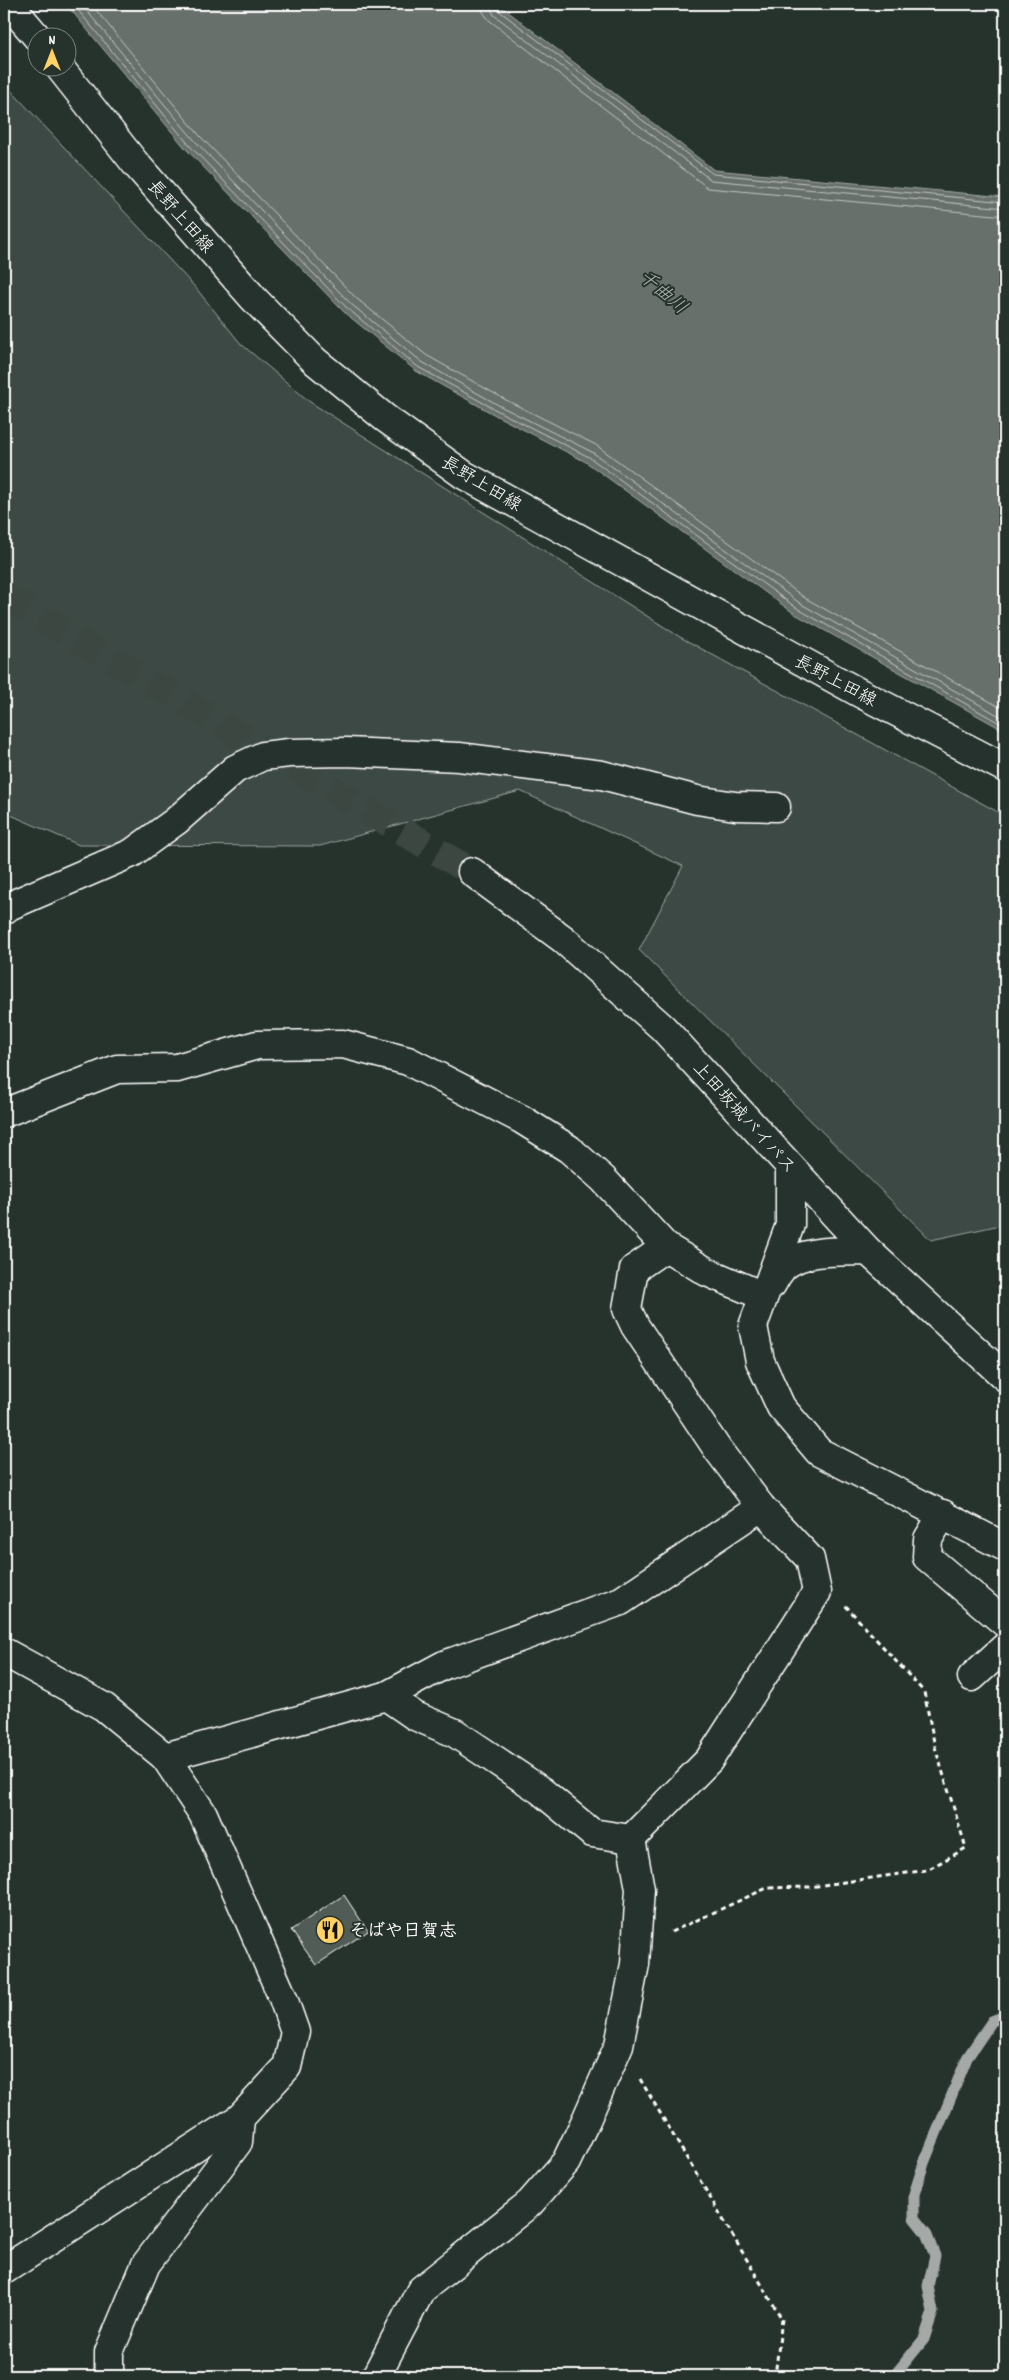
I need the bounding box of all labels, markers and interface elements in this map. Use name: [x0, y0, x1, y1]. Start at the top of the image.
north arrow: [28, 28, 78, 78]
text: N: [49, 31, 56, 51]
street label: 長野上田線: [140, 175, 218, 260]
water label: 千曲川: [631, 265, 692, 322]
street label: 長野上田線: [436, 451, 526, 519]
street label: 長野上田線: [789, 650, 880, 714]
street label: 上田坂城バイパス: [686, 1057, 800, 1180]
restaurant icon: そばや日賀志: [315, 1915, 345, 1945]
place label: そばや日賀志: [349, 1920, 457, 1945]

